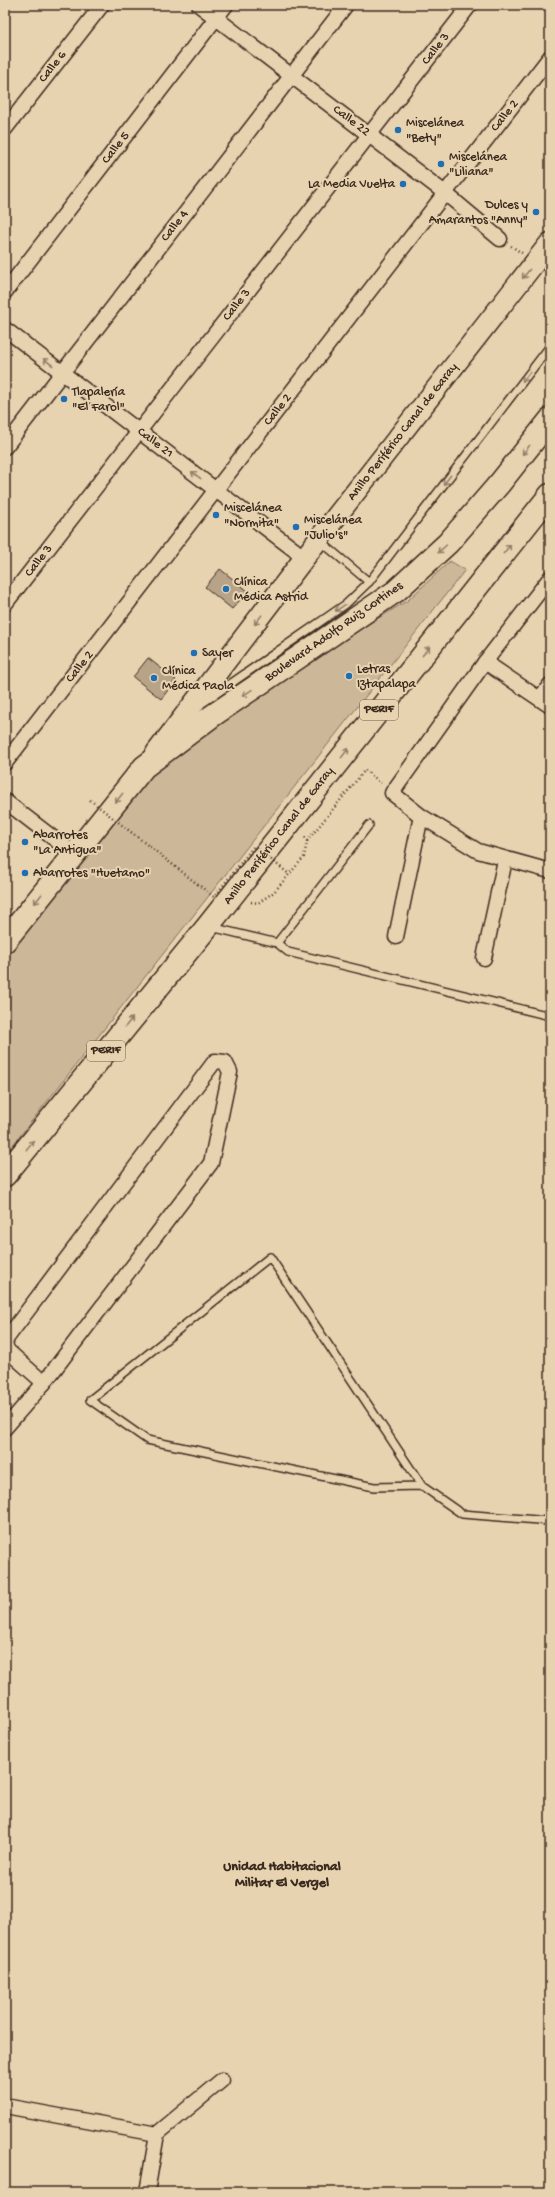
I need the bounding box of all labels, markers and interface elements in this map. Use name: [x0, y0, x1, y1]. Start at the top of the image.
street label: Calle 3: [419, 30, 453, 68]
street label: Calle 6: [36, 48, 70, 86]
street label: Calle 2: [488, 97, 522, 135]
street label: Calle 22: [330, 102, 373, 140]
place label: Miscelánea "Bety": [406, 116, 465, 146]
marker: Miscelánea "Bety": [393, 125, 403, 135]
street label: Calle 5: [99, 129, 133, 167]
place label: Miscelánea "Liliana": [449, 150, 508, 180]
marker: Miscelánea "Liliana": [436, 159, 446, 169]
place label: La Media Vuelta: [308, 177, 396, 192]
marker: La Media Vuelta: [398, 179, 408, 189]
place label: Dulces y Amarantos "Anny": [429, 198, 529, 228]
street label: Calle 4: [158, 207, 192, 245]
marker: Dulces y Amarantos "Anny": [531, 207, 541, 217]
one-way arrow: [522, 269, 530, 280]
street label: Calle 3: [220, 286, 254, 324]
one-way arrow: [43, 357, 54, 366]
street label: Anillo Periférico Canal de Garay: [345, 360, 462, 504]
one-way arrow: [522, 372, 531, 383]
place label: Tlapalería "El Farol": [71, 385, 126, 415]
street label: Calle 2: [261, 391, 295, 429]
marker: Tlapalería "El Farol": [59, 394, 69, 404]
street label: Calle 21: [134, 425, 176, 461]
one-way arrow: [522, 445, 530, 456]
one-way arrow: [190, 470, 201, 479]
one-way arrow: [443, 475, 451, 486]
place label: Miscelánea "Normita": [224, 501, 283, 531]
marker: Miscelánea "Normita": [211, 510, 221, 520]
place label: Miscelánea "Julio's": [304, 513, 363, 543]
marker: Miscelánea "Julio's": [291, 522, 301, 532]
street label: Calle 3: [22, 542, 56, 580]
one-way arrow: [437, 544, 447, 553]
one-way arrow: [502, 544, 511, 555]
place label: Clínica Médica Astrid: [234, 575, 309, 605]
street label: Boulevard Adolfo Ruiz Cortines: [261, 578, 407, 686]
marker: Clínica Médica Astrid: [221, 584, 231, 594]
one-way arrow: [335, 604, 346, 612]
one-way arrow: [253, 615, 262, 626]
one-way arrow: [422, 645, 430, 656]
place label: Sayer: [202, 646, 234, 661]
street label: Calle 2: [63, 648, 97, 686]
marker: Sayer: [189, 648, 199, 658]
place label: Letras Iztapalapa: [357, 662, 416, 692]
place label: Clínica Médica Paola: [162, 664, 235, 694]
marker: Letras Iztapalapa: [344, 671, 354, 681]
marker: Clínica Médica Paola: [149, 673, 159, 683]
one-way arrow: [242, 689, 253, 697]
road number: PERIF: [360, 700, 398, 720]
one-way arrow: [341, 747, 349, 758]
street label: Anillo Periférico Canal de Garay: [221, 764, 338, 908]
one-way arrow: [115, 792, 124, 803]
place label: Abarrotes "La Antigua": [33, 828, 102, 858]
marker: Abarrotes "La Antigua": [20, 837, 30, 847]
place label: Abarrotes "Huetamo": [33, 866, 150, 881]
marker: Abarrotes "Huetamo": [20, 868, 30, 878]
one-way arrow: [34, 894, 42, 905]
one-way arrow: [125, 1017, 134, 1028]
road number: PERIF: [87, 1041, 125, 1061]
one-way arrow: [25, 1140, 34, 1150]
district label: Unidad Habitacional Militar El Vergel: [223, 1859, 341, 1892]

